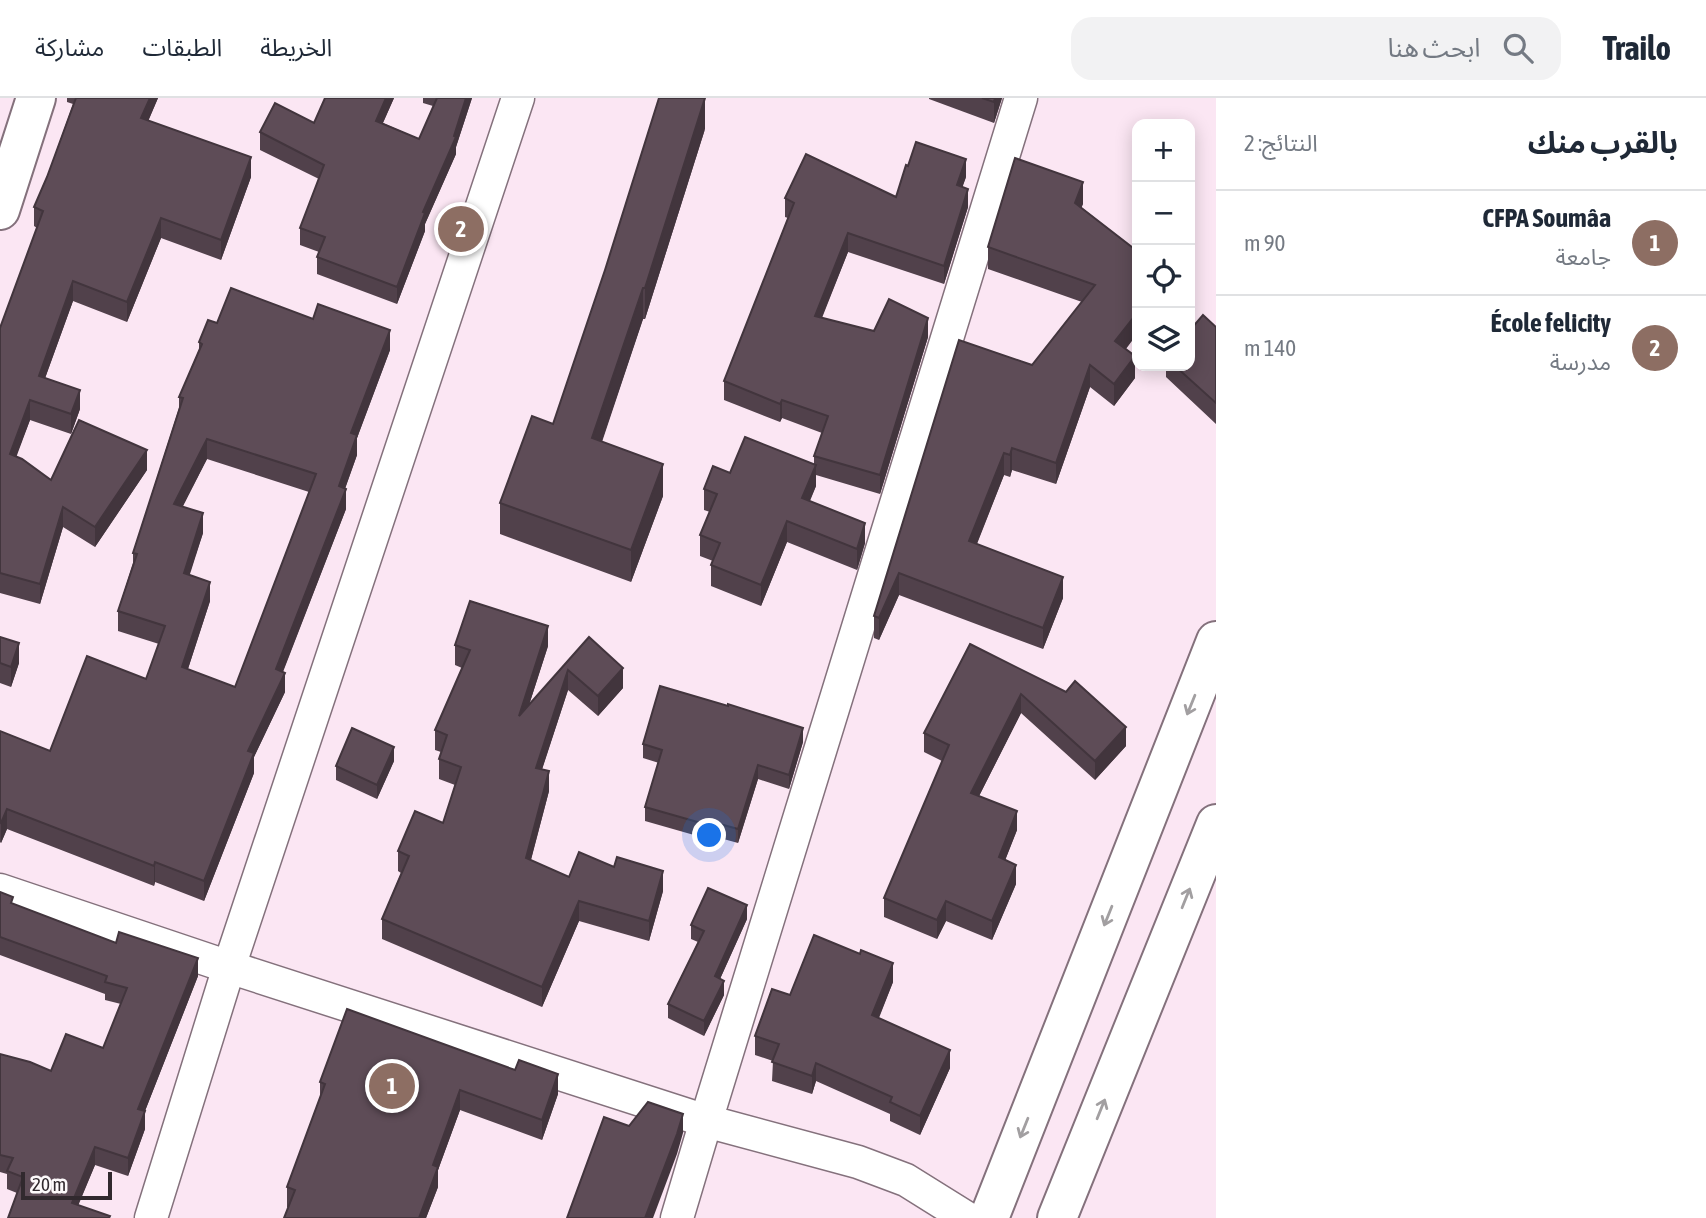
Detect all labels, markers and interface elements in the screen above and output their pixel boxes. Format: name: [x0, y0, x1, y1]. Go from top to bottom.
search box: [1071, 17, 1561, 80]
icon: search: [1499, 29, 1537, 67]
text: Trailo: [1603, 29, 1671, 67]
text: ابحث هنا: [1387, 33, 1481, 63]
text: مشاركة: [35, 34, 104, 61]
text: الطبقات: [142, 34, 222, 61]
text: الخريطة: [260, 34, 332, 61]
map controls: [1132, 119, 1195, 371]
button: +: [1132, 119, 1195, 182]
text: بالقرب منك: [1528, 125, 1678, 159]
text: النتائج: 2: [1244, 130, 1318, 156]
button: −: [1132, 182, 1195, 245]
pin: 2: [438, 203, 484, 255]
text: CFPA Soumâa: [1482, 203, 1611, 233]
text: 90 m: [1244, 230, 1285, 256]
text: 1: [1650, 230, 1660, 256]
text: جامعة: [1556, 244, 1611, 270]
button: locate: [1132, 245, 1195, 308]
button: layers: [1132, 308, 1195, 371]
text: École felicity: [1490, 308, 1611, 338]
text: 140 m: [1244, 335, 1296, 361]
text: 2: [1650, 335, 1660, 361]
text: مدرسة: [1550, 349, 1611, 375]
one-way arrow: [1183, 693, 1196, 715]
your location: [692, 818, 726, 852]
one-way arrow: [1180, 888, 1193, 910]
one-way arrow: [1100, 905, 1113, 927]
pin: 1: [369, 1060, 415, 1112]
one-way arrow: [1095, 1099, 1108, 1121]
one-way arrow: [1017, 1117, 1030, 1139]
scale bar: [21, 1169, 112, 1201]
text: 20 m: [32, 1173, 66, 1195]

